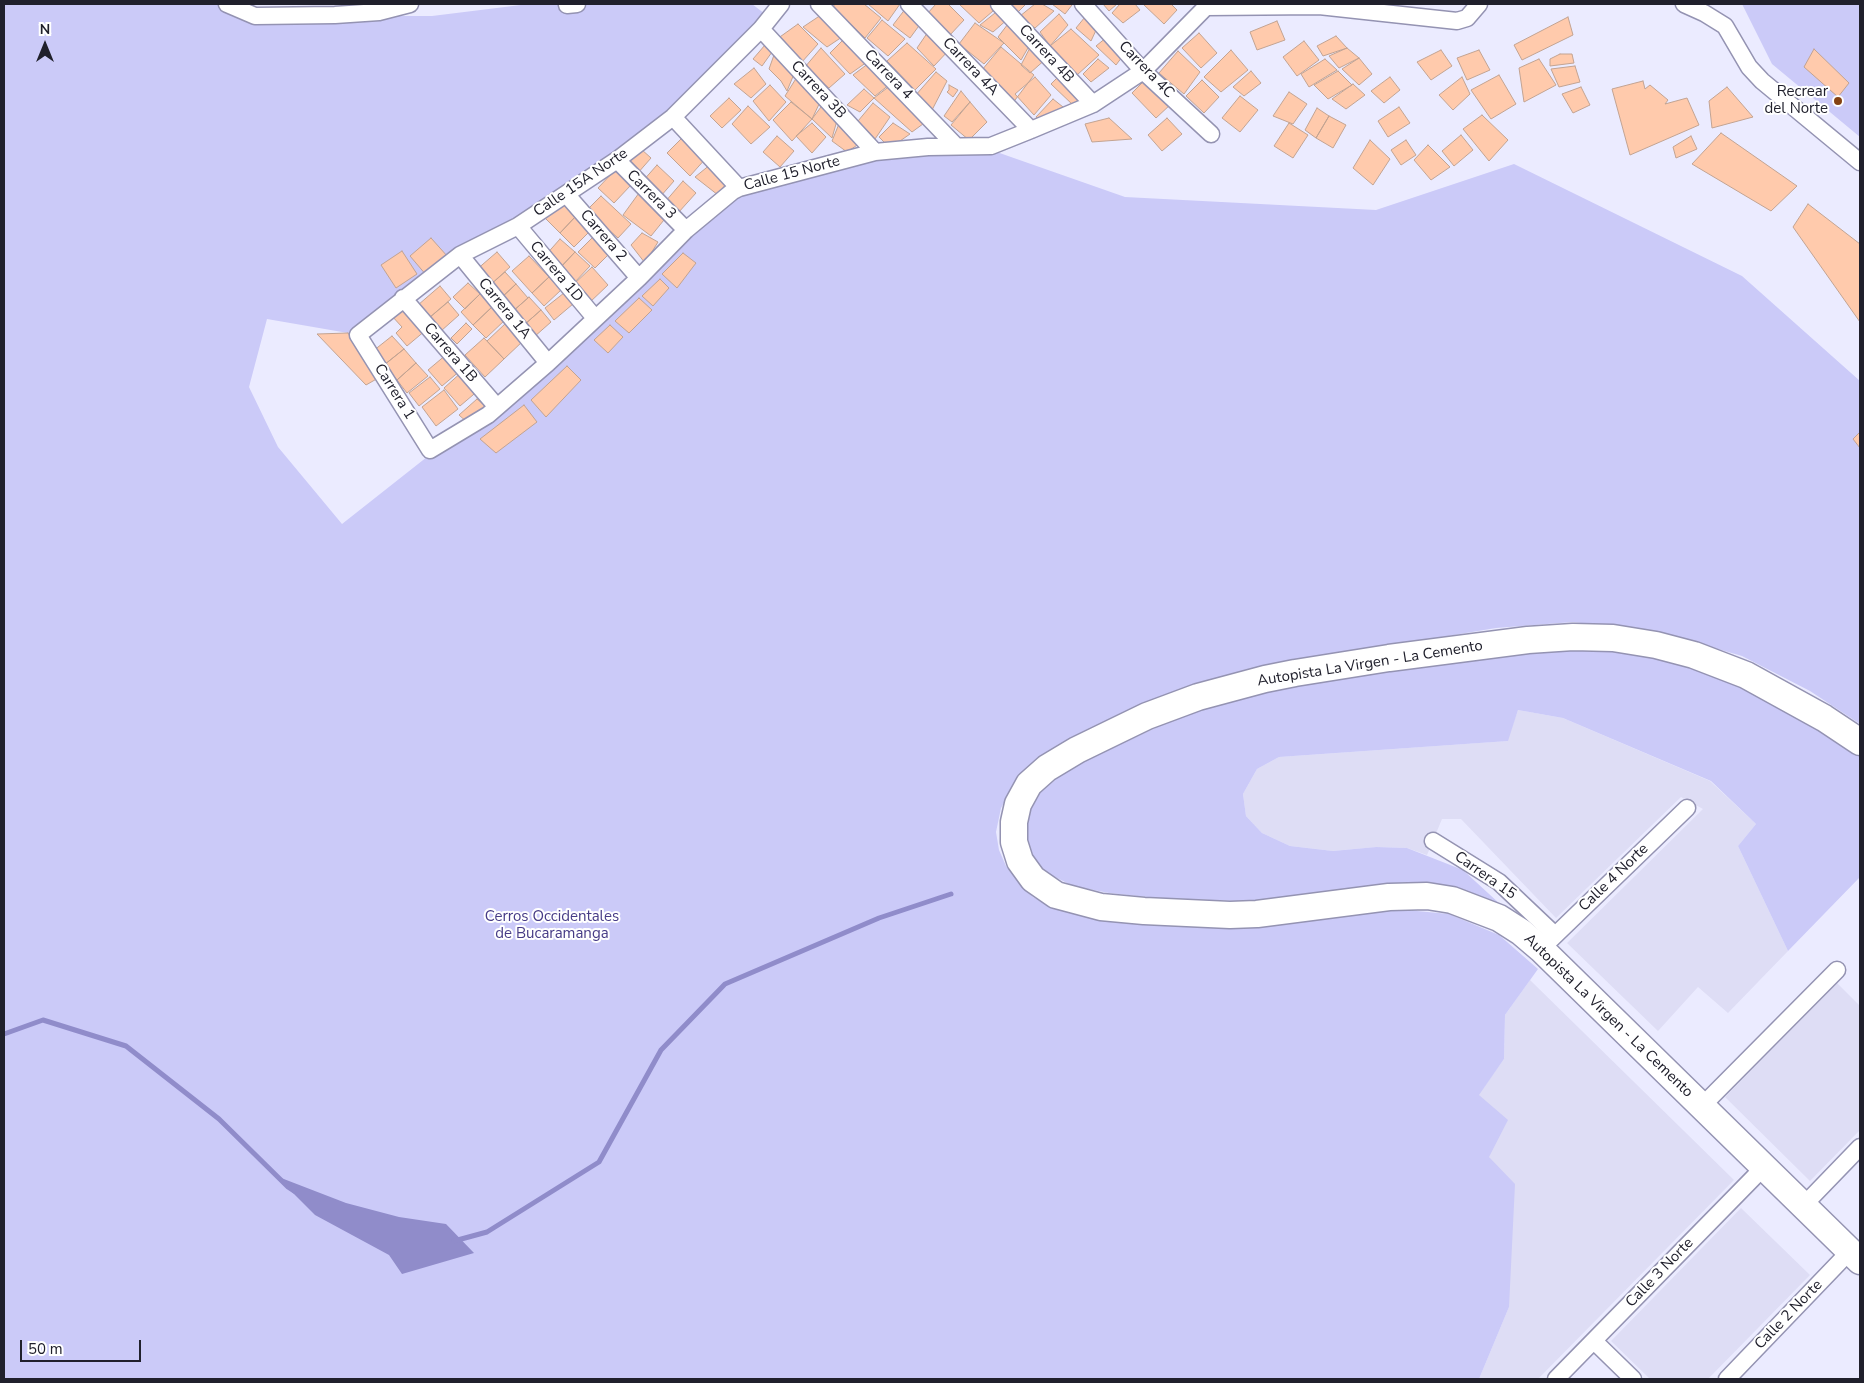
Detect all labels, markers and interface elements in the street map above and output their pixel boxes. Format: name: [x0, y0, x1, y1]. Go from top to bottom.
north arrow: [20, 20, 70, 70]
text: N: [40, 20, 50, 39]
street label: Carrera 4B: [1015, 21, 1077, 87]
street label: Carrera 4A: [938, 34, 1002, 100]
street label: Carrera 4C: [1114, 38, 1178, 102]
street label: Carrera 4: [860, 46, 916, 104]
street label: Carrera 3B: [787, 57, 849, 123]
place label: Recrear del Norte: [1765, 83, 1828, 118]
marker: Recrear del Norte: [1832, 95, 1844, 107]
street label: Calle 15A Norte: [531, 145, 631, 221]
street label: Calle 15 Norte: [742, 153, 842, 195]
street label: Carrera 3: [623, 167, 679, 223]
street label: Carrera 2: [576, 207, 630, 265]
street label: Carrera 1D: [525, 238, 587, 306]
street label: Carrera 1A: [474, 275, 534, 343]
street label: Carrera 1B: [419, 320, 481, 386]
street label: Carrera 1: [370, 361, 418, 423]
street label: Autopista La Virgen - La Cemento: [1256, 637, 1484, 691]
street label: Calle 4 Norte: [1576, 840, 1652, 916]
street label: Carrera 15: [1451, 848, 1519, 904]
park label: Cerros Occidentales de Bucaramanga: [485, 908, 619, 943]
street label: Autopista La Virgen - La Cemento: [1520, 930, 1696, 1102]
street label: Calle 3 Norte: [1622, 1235, 1698, 1311]
street label: Calle 2 Norte: [1751, 1277, 1827, 1353]
scale bar: [22, 1330, 144, 1362]
text: 50 m: [28, 1339, 63, 1359]

